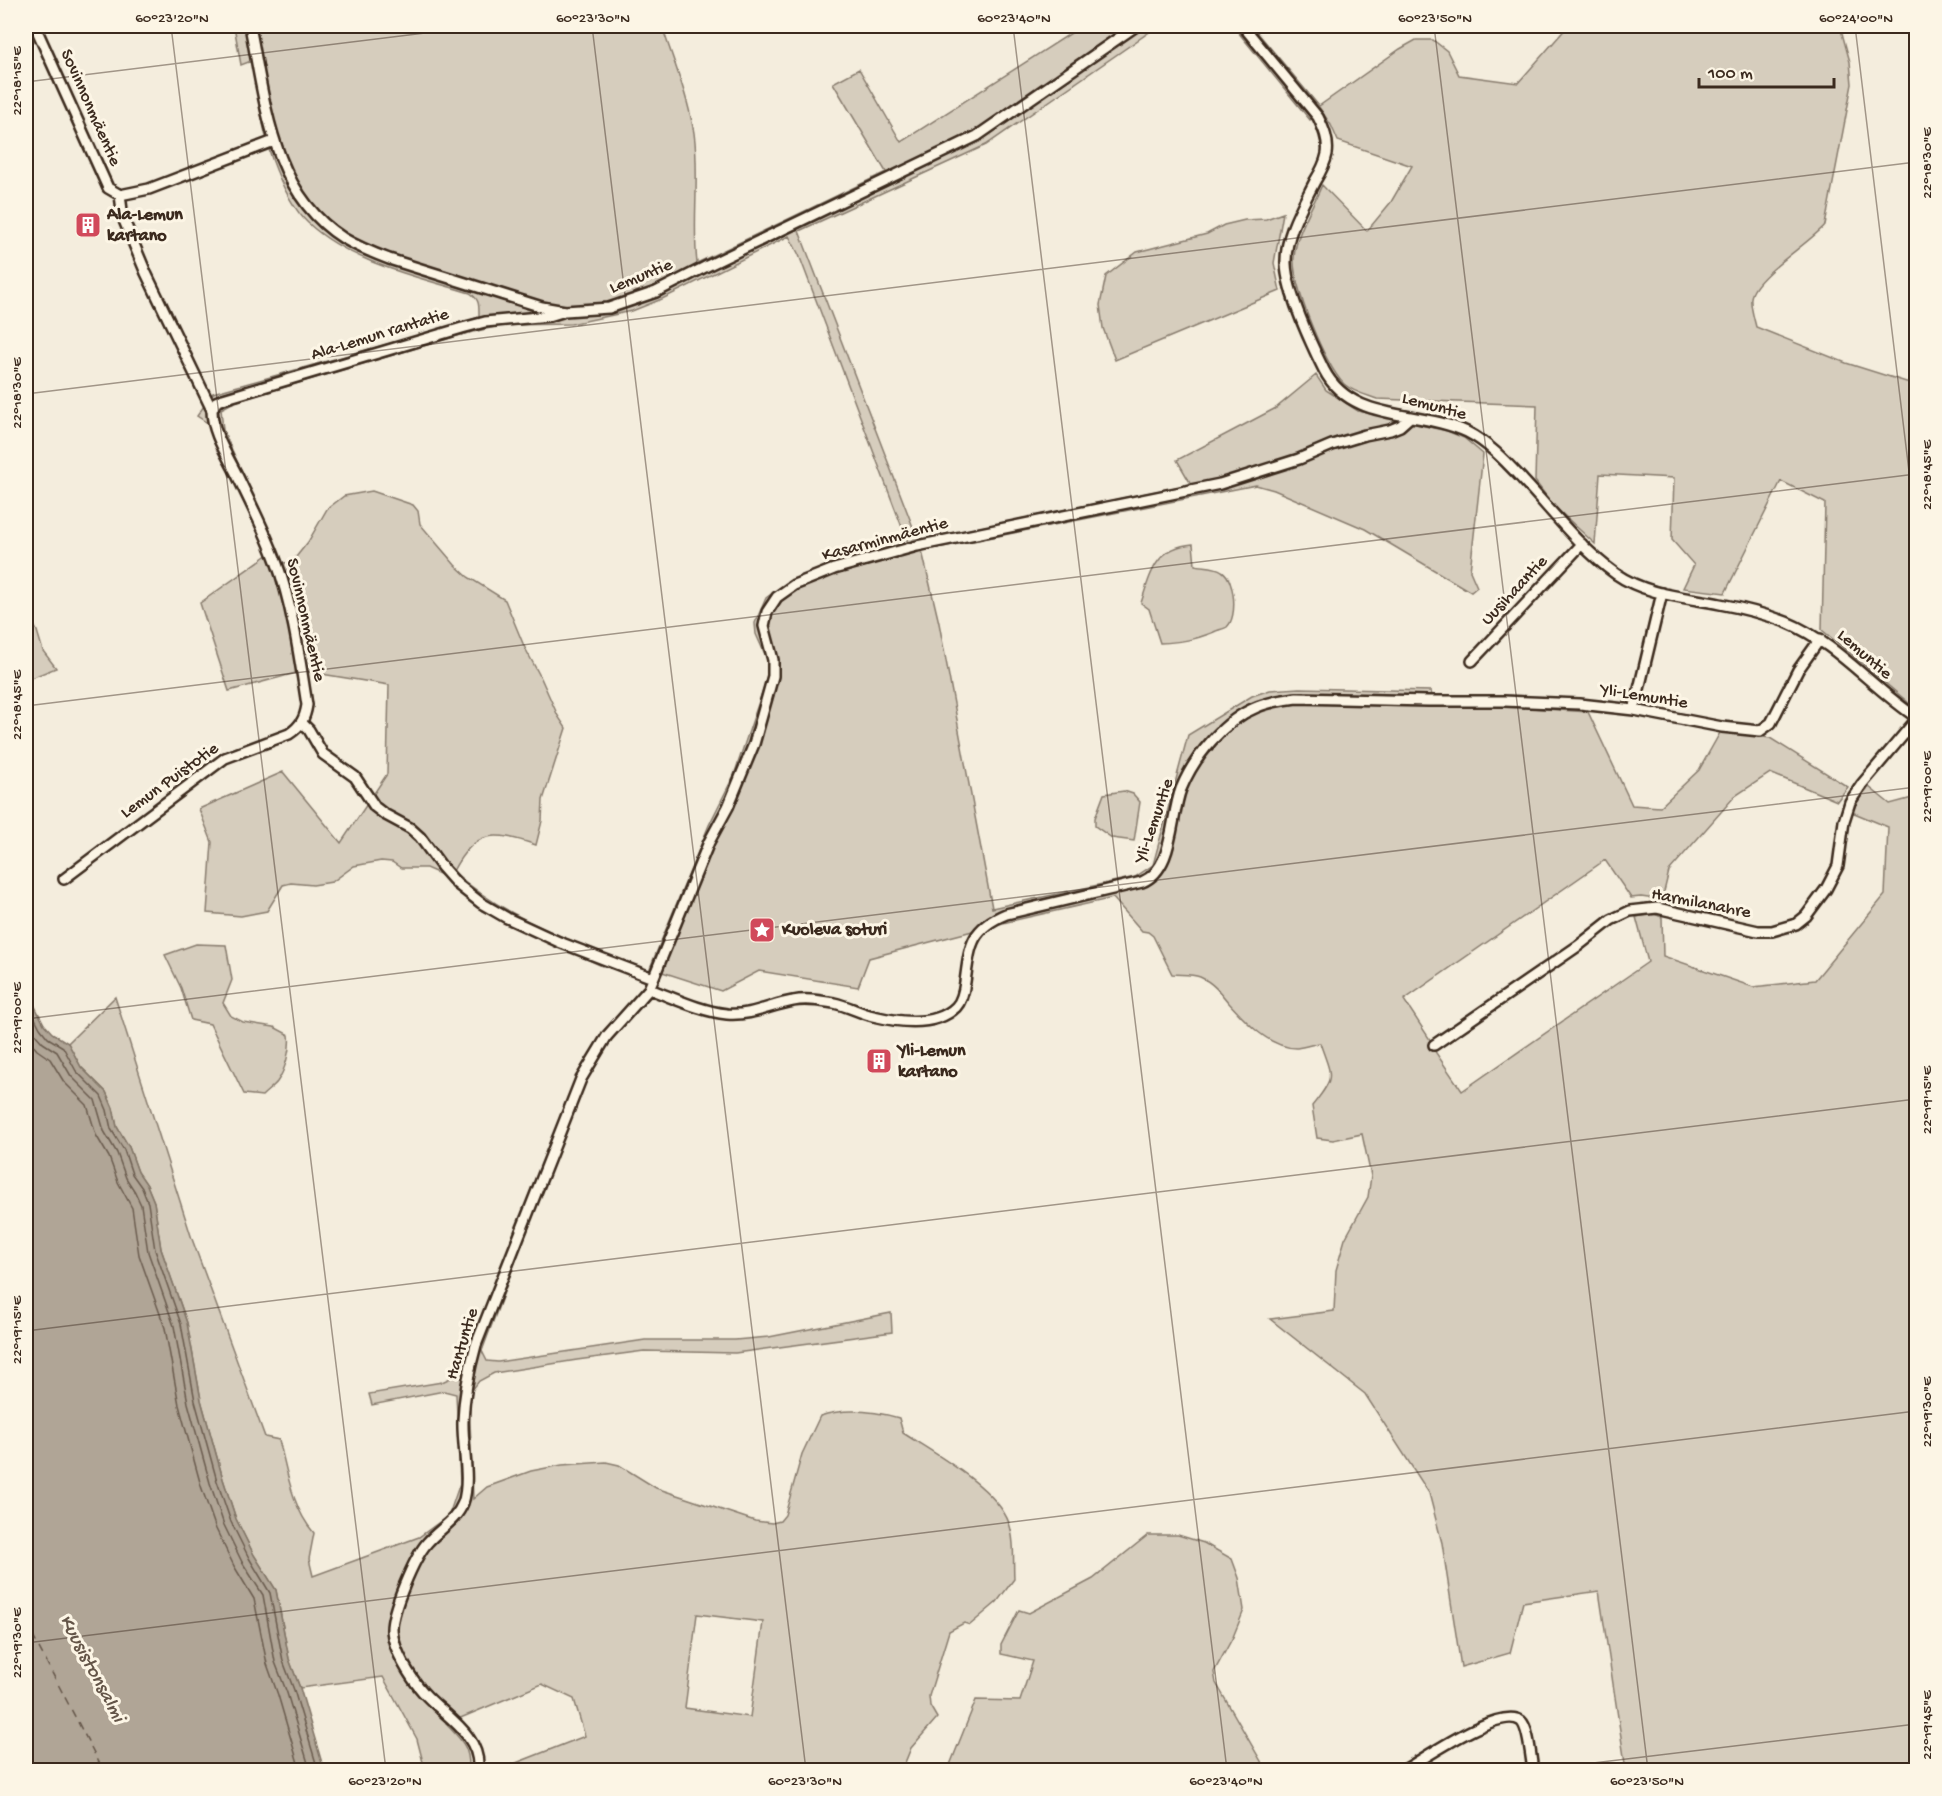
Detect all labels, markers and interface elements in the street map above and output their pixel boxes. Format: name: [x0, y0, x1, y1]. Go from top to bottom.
text: 60°23'20"N: [135, 10, 209, 28]
text: 60°23'30"N: [556, 10, 630, 28]
text: 60°23'40"N: [977, 10, 1051, 28]
text: 60°23'50"N: [1398, 10, 1472, 28]
text: 60°24'00"N: [1819, 10, 1893, 28]
text: 22°18'15"E: [9, 46, 27, 116]
street label: Sovinnonmäentie: [55, 46, 125, 170]
scale bar: [1699, 51, 1834, 89]
text: 100 m: [1707, 64, 1753, 85]
text: 22°18'30"E: [1919, 127, 1937, 199]
place label: Ala-Lemun kartano: [106, 205, 183, 247]
building icon: Ala-Lemun kartano: [73, 210, 103, 240]
street label: Lemuntie: [606, 255, 676, 299]
street label: Ala-Lemun rantatie: [309, 304, 452, 366]
text: 22°18'30"E: [9, 357, 27, 429]
street label: Lemuntie: [1399, 388, 1469, 426]
text: 22°18'45"E: [1919, 439, 1937, 510]
street label: Kasarminmäentie: [820, 513, 951, 567]
street label: Uusihaantie: [1477, 551, 1553, 630]
street label: Sovinnonmäentie: [281, 556, 330, 684]
street label: Lemuntie: [1832, 625, 1896, 685]
text: 22°18'45"E: [9, 669, 27, 740]
street label: Yli-Lemuntie: [1597, 679, 1690, 714]
street label: Lemun Puistotie: [117, 738, 224, 824]
text: 22°19'00"E: [1919, 751, 1937, 823]
street label: Yli-Lemuntie: [1130, 775, 1179, 868]
street label: Harmilanahre: [1649, 884, 1753, 924]
place icon: Kuoleva soturi: [747, 915, 777, 945]
place label: Kuoleva soturi: [781, 920, 887, 941]
text: 22°19'00"E: [9, 982, 27, 1054]
place label: Yli-Lemun kartano: [896, 1041, 966, 1083]
building icon: Yli-Lemun kartano: [864, 1046, 894, 1076]
text: 22°19'15"E: [1919, 1065, 1937, 1134]
text: 22°19'15"E: [9, 1295, 27, 1364]
street label: Hantuntie: [442, 1305, 484, 1382]
text: 22°19'30"E: [1919, 1376, 1937, 1447]
text: 22°19'30"E: [9, 1607, 27, 1678]
water label: Kuusistonsalmi: [53, 1611, 130, 1729]
text: 22°19'45"E: [1919, 1690, 1937, 1760]
text: 60°23'20"N: [348, 1773, 422, 1791]
text: 60°23'30"N: [768, 1773, 842, 1791]
text: 60°23'40"N: [1189, 1773, 1263, 1791]
text: 60°23'50"N: [1610, 1773, 1684, 1791]

